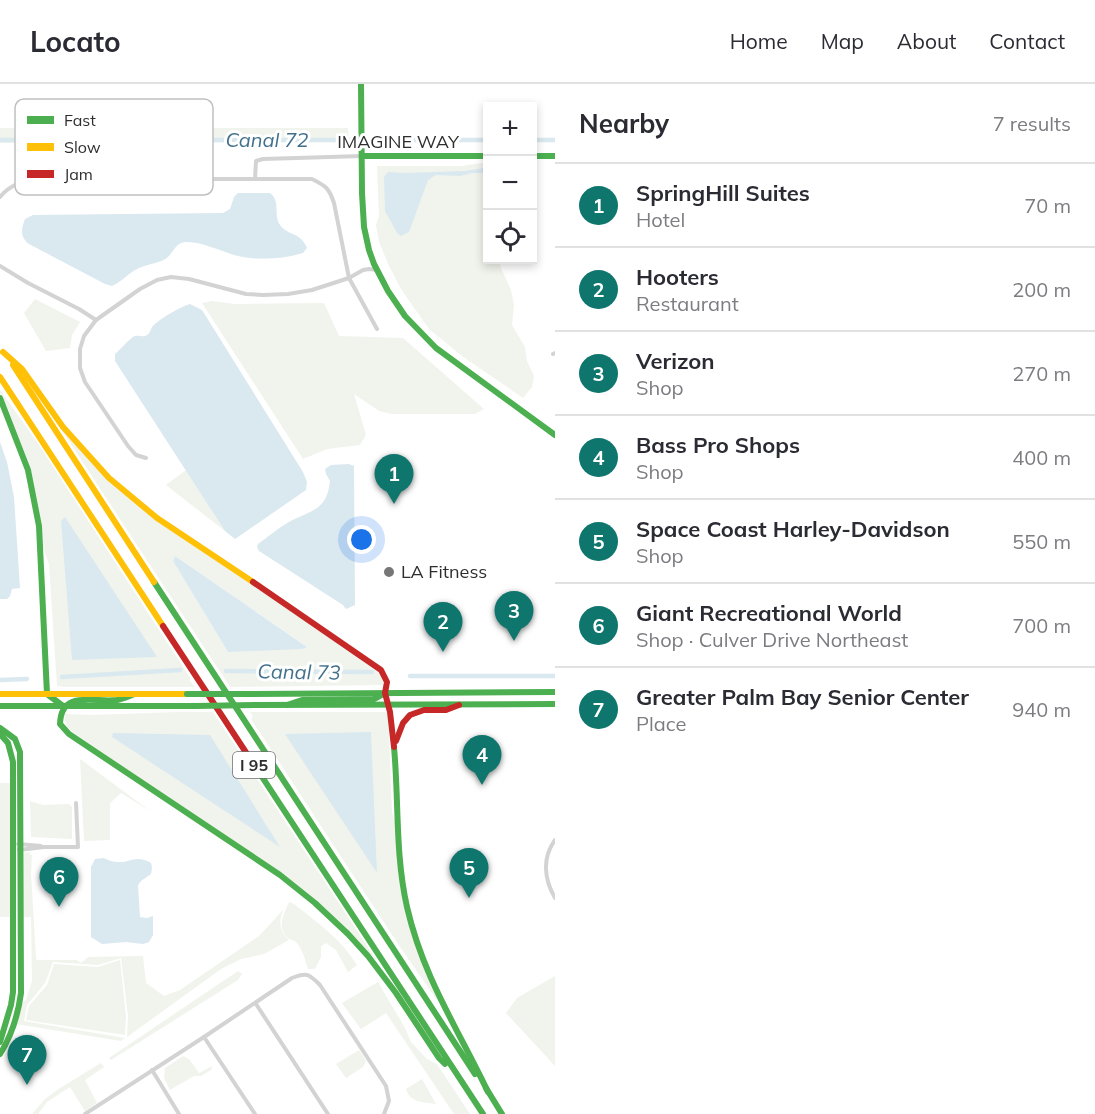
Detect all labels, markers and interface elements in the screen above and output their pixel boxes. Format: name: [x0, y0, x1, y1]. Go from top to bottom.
text: Locato: [30, 24, 121, 59]
text: Home: [730, 28, 788, 54]
text: Map: [821, 28, 864, 54]
text: About: [897, 28, 956, 54]
text: Contact: [989, 28, 1065, 54]
legend: [15, 99, 213, 195]
map controls: [483, 102, 537, 264]
button: +: [483, 102, 537, 156]
text: Nearby: [579, 107, 669, 140]
text: Fast: [64, 110, 96, 130]
text: 7 results: [993, 111, 1071, 136]
water label: Canal 72: [225, 127, 309, 152]
street label: IMAGINE WAY: [337, 130, 460, 153]
text: Slow: [64, 137, 101, 157]
button: −: [483, 156, 537, 210]
text: Jam: [64, 164, 93, 184]
text: SpringHill Suites: [636, 179, 810, 207]
text: 1: [593, 193, 605, 218]
text: 70 m: [1024, 193, 1071, 218]
text: Hotel: [636, 207, 685, 232]
button: locate: [483, 210, 537, 264]
text: Hooters: [636, 263, 719, 291]
text: 2: [593, 277, 605, 302]
text: 200 m: [1012, 277, 1071, 302]
text: Restaurant: [636, 291, 739, 316]
text: Verizon: [636, 347, 715, 375]
text: 3: [593, 361, 605, 386]
text: 270 m: [1012, 361, 1071, 386]
text: Shop: [636, 375, 684, 400]
text: Bass Pro Shops: [636, 431, 800, 459]
text: 4: [593, 445, 605, 470]
text: 400 m: [1012, 445, 1071, 470]
pin: 1: [374, 454, 414, 504]
text: Shop: [636, 459, 684, 484]
text: Space Coast Harley-Davidson: [636, 515, 950, 543]
your location: [347, 525, 376, 554]
text: 5: [593, 529, 605, 554]
text: 550 m: [1012, 529, 1071, 554]
text: Shop: [636, 543, 684, 568]
place label: LA Fitness: [401, 560, 487, 583]
marker: LA Fitness: [382, 565, 396, 579]
pin: 3: [494, 592, 534, 641]
text: Giant Recreational World: [636, 599, 902, 627]
pin: 2: [424, 602, 462, 652]
text: 6: [593, 613, 605, 638]
text: 700 m: [1012, 613, 1071, 638]
text: Shop · Culver Drive Northeast: [636, 627, 908, 652]
water label: Canal 73: [257, 658, 341, 685]
text: Greater Palm Bay Senior Center: [636, 683, 969, 711]
text: 7: [593, 697, 605, 722]
text: 940 m: [1012, 697, 1071, 722]
text: Place: [636, 711, 686, 736]
pin: 4: [462, 736, 502, 785]
road number: I 95: [233, 752, 275, 778]
pin: 5: [450, 848, 488, 898]
pin: 6: [40, 858, 78, 907]
pin: 7: [8, 1036, 46, 1085]

